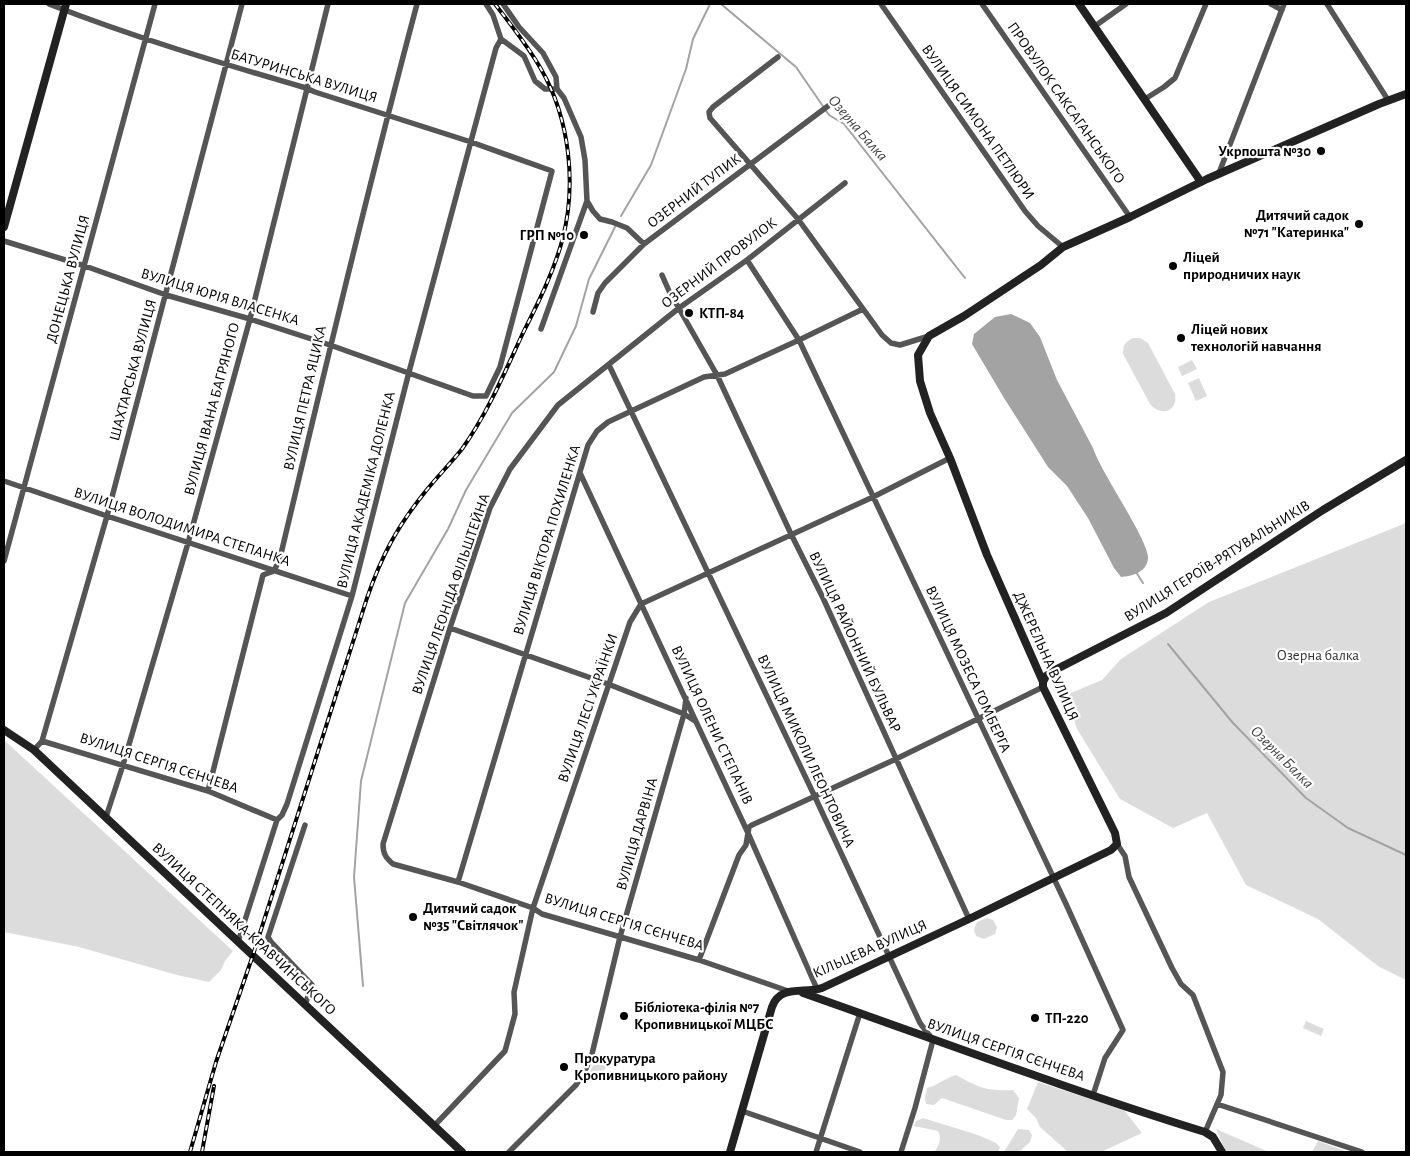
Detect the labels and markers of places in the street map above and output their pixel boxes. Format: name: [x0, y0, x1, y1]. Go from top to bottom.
place label: Укрпошта №30: [1218, 144, 1311, 159]
marker: Укрпошта №30: [1315, 145, 1327, 157]
place label: Дитячий садок №71 "Катеринка": [1244, 208, 1350, 240]
marker: Дитячий садок №71 "Катеринка": [1353, 218, 1365, 230]
place label: ГРП №10: [519, 228, 574, 243]
marker: ГРП №10: [578, 229, 590, 241]
place label: Ліцей природничих наук: [1183, 250, 1301, 282]
marker: Ліцей природничих наук: [1167, 260, 1179, 272]
place label: КТП-84: [699, 306, 745, 321]
marker: КТП-84: [683, 307, 695, 319]
place label: Ліцей нових технологій навчання: [1190, 322, 1322, 354]
marker: Ліцей нових технологій навчання: [1175, 332, 1187, 344]
place label: Дитячий садок №35 "Світлячок": [423, 901, 524, 933]
marker: Дитячий садок №35 "Світлячок": [407, 911, 419, 923]
place label: Бібліотека-філія №7 Кропивницької МЦБС: [634, 1000, 774, 1032]
marker: Бібліотека-філія №7 Кропивницької МЦБС: [618, 1010, 630, 1022]
place label: ТП-220: [1045, 1011, 1089, 1026]
marker: ТП-220: [1029, 1012, 1041, 1024]
place label: Прокуратура Кропивницького району: [574, 1051, 728, 1083]
marker: Прокуратура Кропивницького району: [558, 1061, 570, 1073]

